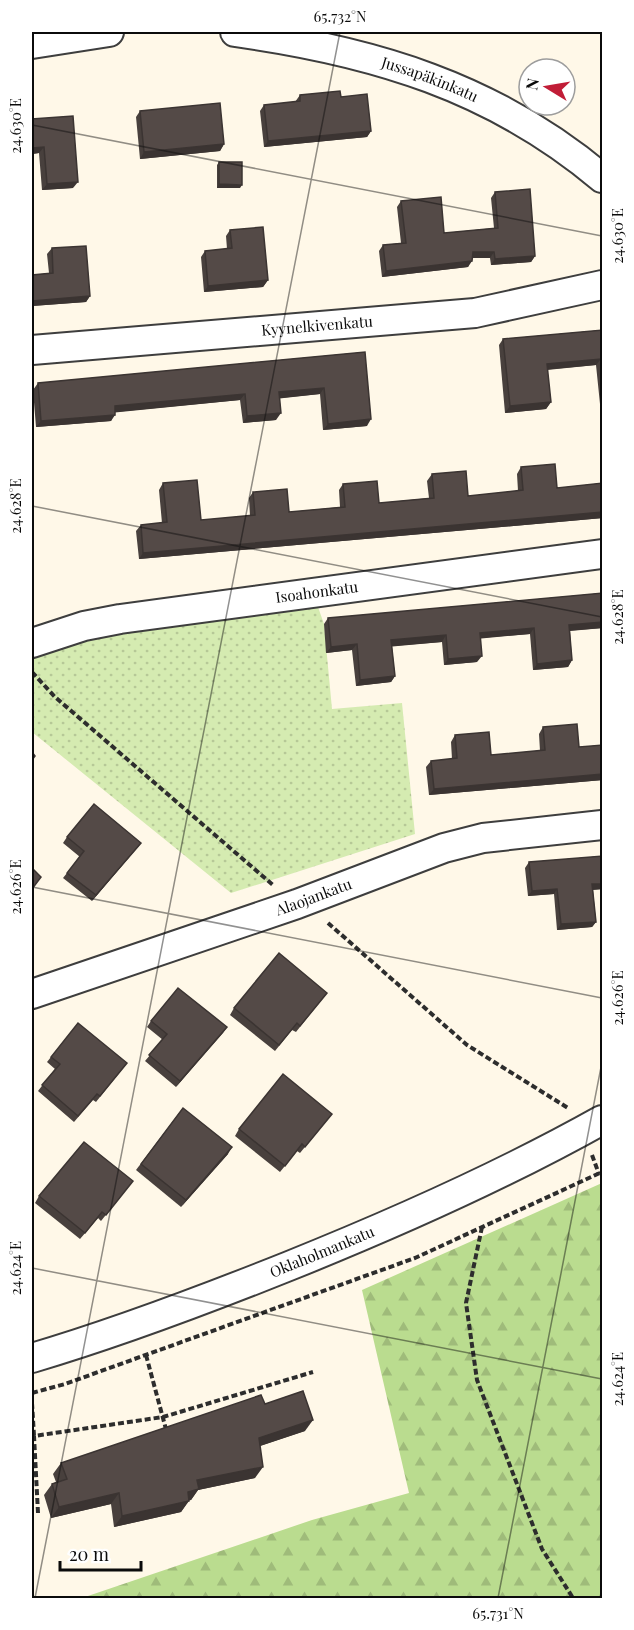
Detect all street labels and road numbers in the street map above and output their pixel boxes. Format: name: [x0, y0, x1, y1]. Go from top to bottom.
street label: Jussapäkinkatu: [378, 51, 482, 106]
street label: Kyynelkivenkatu: [260, 311, 374, 340]
street label: Isoahonkatu: [274, 576, 359, 607]
street label: Alaojankatu: [272, 873, 355, 920]
street label: Oklaholmankatu: [267, 1221, 377, 1282]

